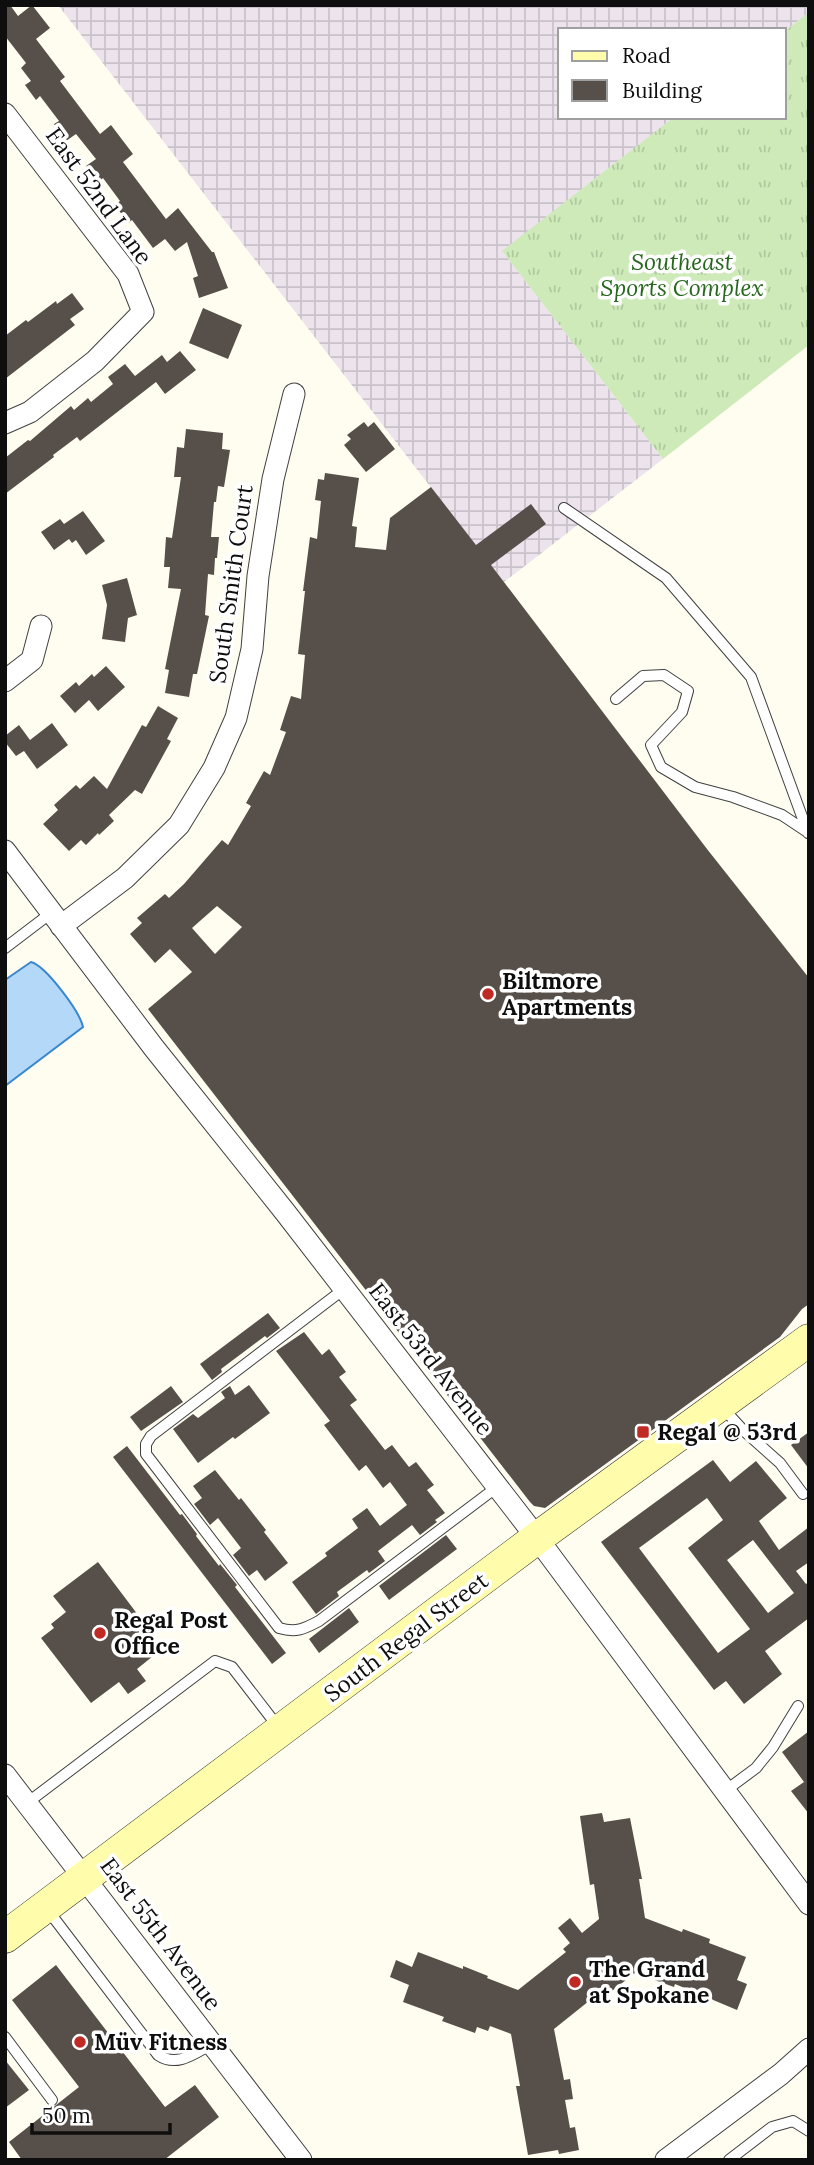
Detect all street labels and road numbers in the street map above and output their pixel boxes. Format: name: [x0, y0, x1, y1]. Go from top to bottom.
street label: East 52nd Lane: [40, 121, 159, 270]
street label: South Smith Court: [202, 483, 259, 685]
street label: East 53rd Avenue: [363, 1277, 500, 1440]
street label: South Regal Street: [318, 1565, 493, 1708]
street label: East 55th Avenue: [95, 1852, 228, 2016]

